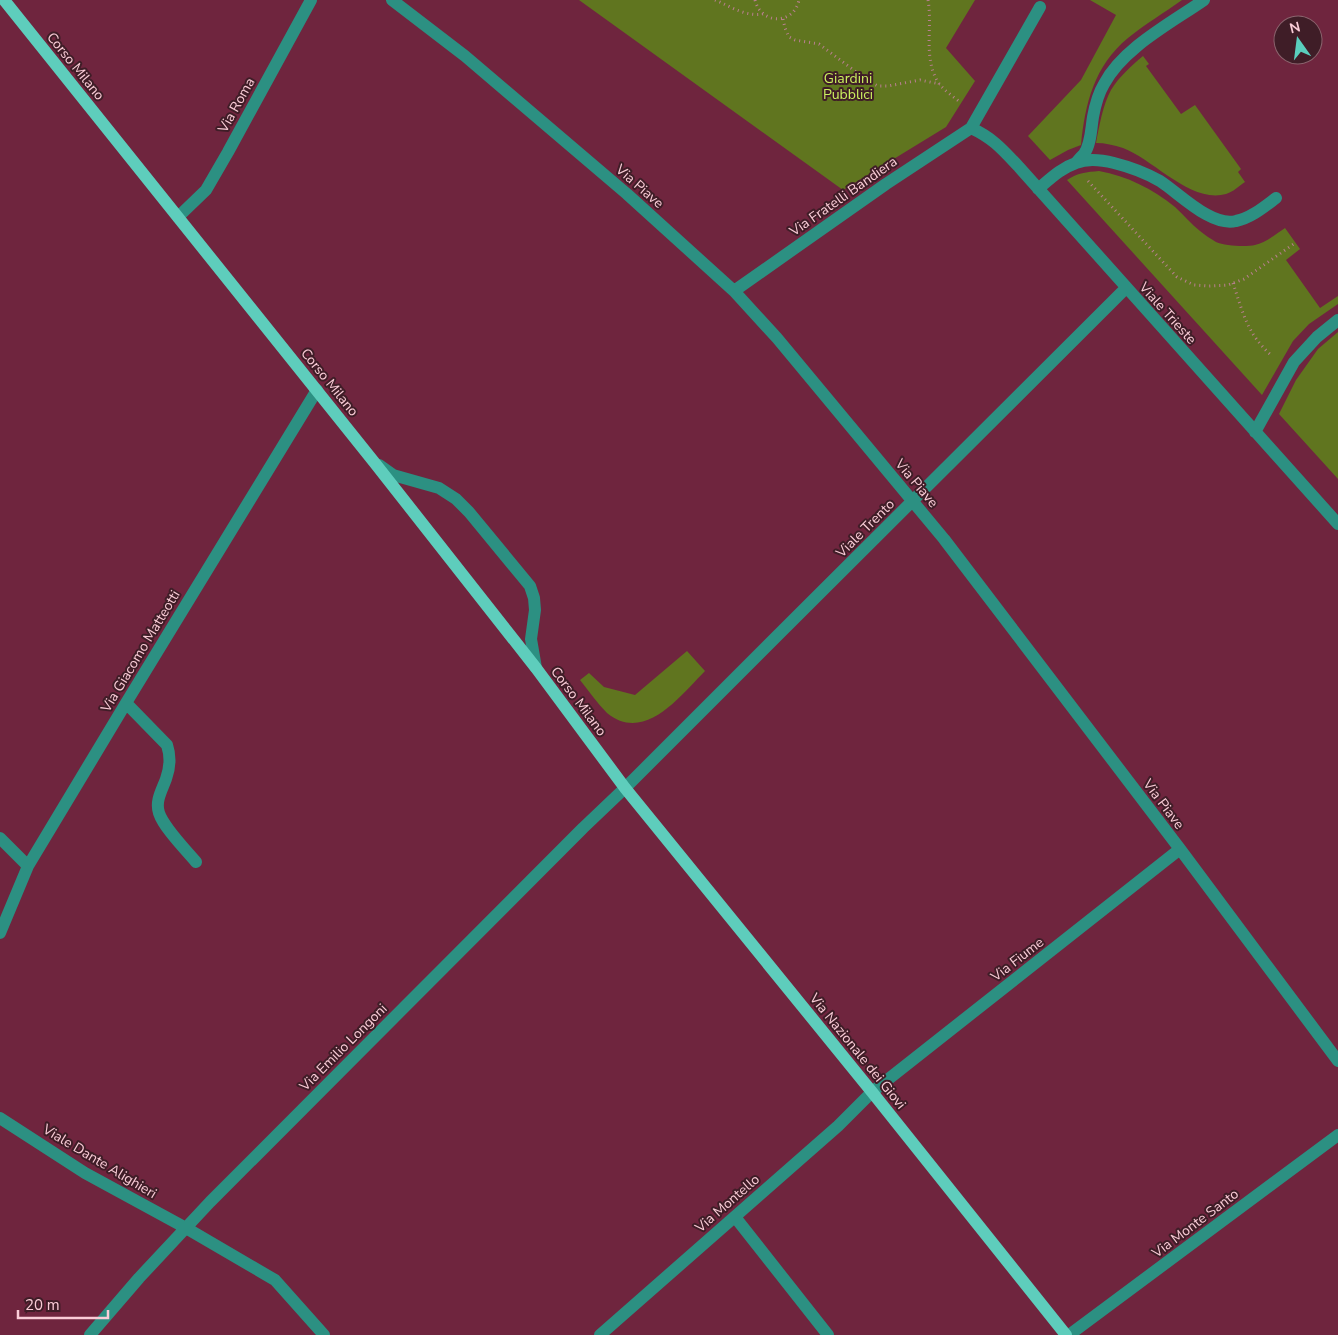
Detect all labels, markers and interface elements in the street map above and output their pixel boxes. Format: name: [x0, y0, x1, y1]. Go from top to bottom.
north arrow: [1273, 15, 1323, 65]
text: N: [1288, 17, 1302, 38]
street label: Corso Milano: [42, 28, 109, 104]
park label: Giardini Pubblici: [823, 69, 873, 104]
street label: Via Roma: [213, 74, 259, 137]
street label: Via Fratelli Bandiera: [785, 152, 901, 241]
street label: Via Piave: [611, 160, 668, 213]
street label: Viale Trieste: [1134, 277, 1201, 348]
street label: Corso Milano: [296, 344, 363, 420]
street label: Via Piave: [890, 454, 943, 512]
street label: Viale Trento: [831, 495, 899, 563]
street label: Via Giacomo Matteotti: [96, 587, 184, 717]
street label: Corso Milano: [546, 663, 611, 740]
street label: Via Piave: [1138, 775, 1189, 833]
street label: Via Fiume: [986, 933, 1048, 987]
street label: Via Nazionale dei Giovi: [804, 989, 910, 1113]
street label: Via Emilio Longoni: [295, 999, 391, 1096]
street label: Viale Dante Alighieri: [38, 1119, 160, 1203]
street label: Via Montello: [690, 1170, 764, 1237]
street label: Via Monte Santo: [1147, 1184, 1243, 1263]
scale bar: [18, 1288, 108, 1320]
text: 20 m: [25, 1295, 60, 1315]

